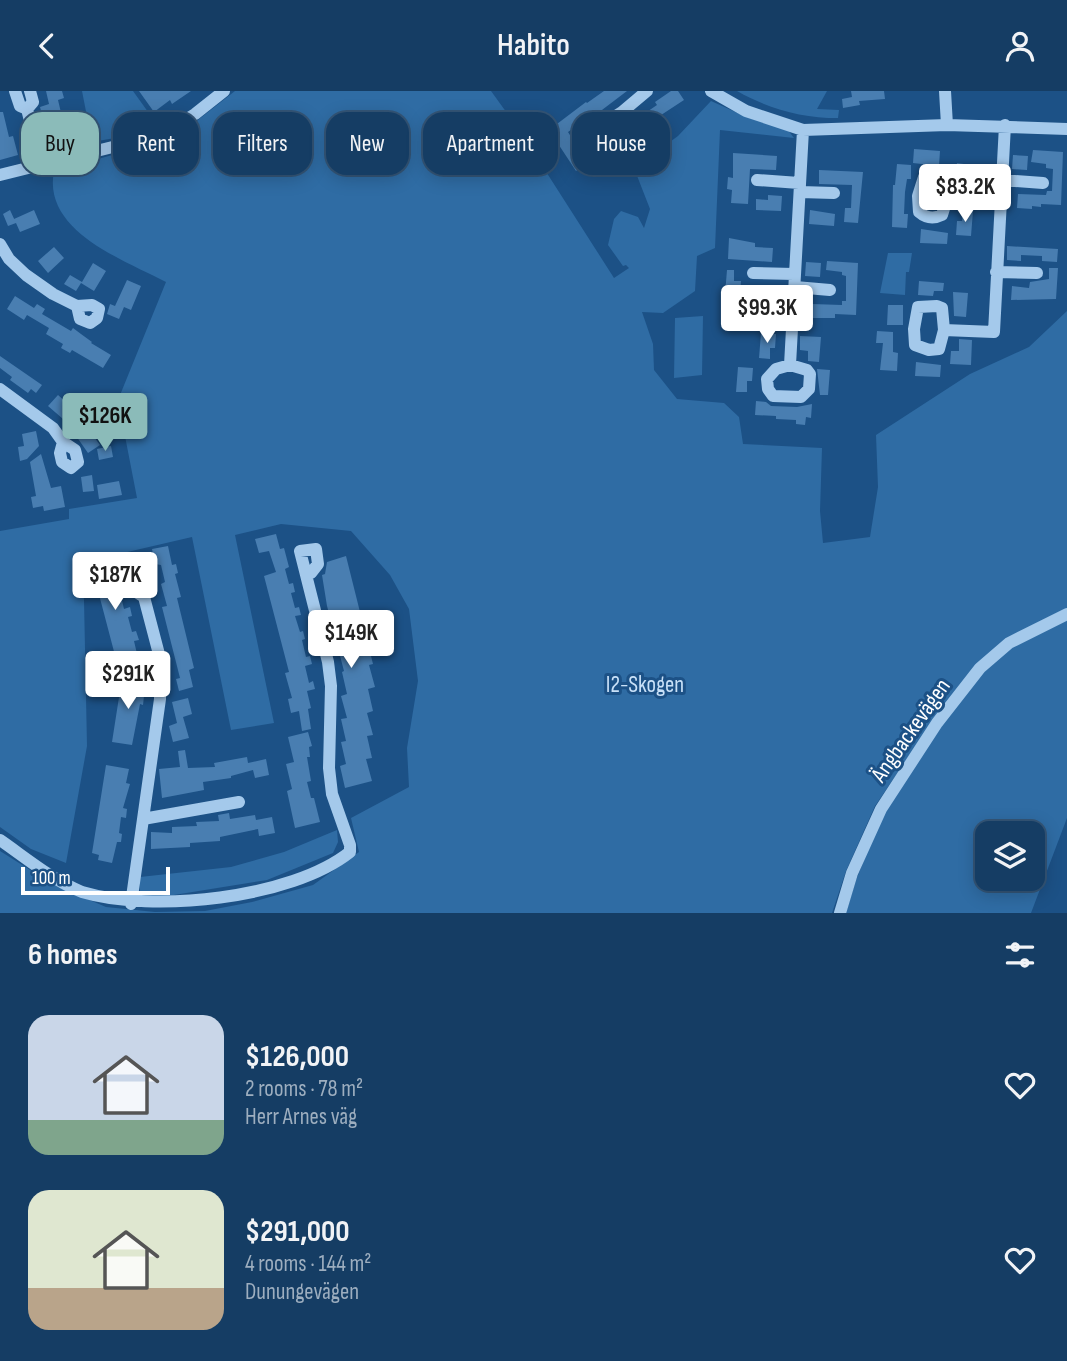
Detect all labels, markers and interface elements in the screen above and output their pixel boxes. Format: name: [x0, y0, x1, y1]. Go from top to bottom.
text: Habito: [497, 26, 570, 65]
icon: back: [28, 27, 66, 65]
icon: person: [1001, 27, 1039, 65]
chip: Buy: [21, 112, 99, 175]
chip: Rent: [113, 112, 199, 175]
chip: Filters: [213, 112, 312, 175]
chip: New: [326, 112, 409, 175]
chip: Apartment: [423, 112, 558, 175]
chip: House: [572, 112, 670, 175]
pin: $83.2K: [908, 165, 1022, 224]
text: $83.2K: [935, 173, 995, 201]
pin: $99.3K: [710, 285, 824, 345]
text: $99.3K: [737, 294, 797, 322]
pin: $126K: [56, 393, 154, 453]
text: $126K: [78, 402, 132, 430]
pin: $187K: [66, 553, 164, 612]
text: $187K: [88, 561, 142, 589]
pin: $149K: [302, 611, 400, 670]
text: $149K: [324, 619, 378, 647]
pin: $291K: [79, 651, 177, 711]
text: $291K: [101, 660, 155, 688]
park label: I2-Skogen: [606, 671, 684, 699]
street label: Ängbackevägen: [864, 673, 957, 789]
map controls: [975, 821, 1045, 891]
button: layers: [975, 821, 1045, 891]
scale bar: [21, 864, 170, 896]
text: 100 m: [32, 867, 71, 890]
icon: filters: [1001, 936, 1039, 974]
text: 6 homes: [28, 937, 117, 973]
text: $126,000: [245, 1039, 349, 1075]
icon: home: [84, 1043, 168, 1127]
icon: heart: [1001, 1066, 1039, 1104]
text: 2 rooms · 78 m²: [245, 1075, 363, 1103]
text: Herr Arnes väg: [245, 1103, 357, 1131]
text: $291,000: [245, 1214, 350, 1250]
icon: home: [84, 1218, 168, 1302]
icon: heart: [1001, 1241, 1039, 1279]
text: 4 rooms · 144 m²: [245, 1250, 371, 1278]
text: Dunungevägen: [245, 1278, 359, 1306]

